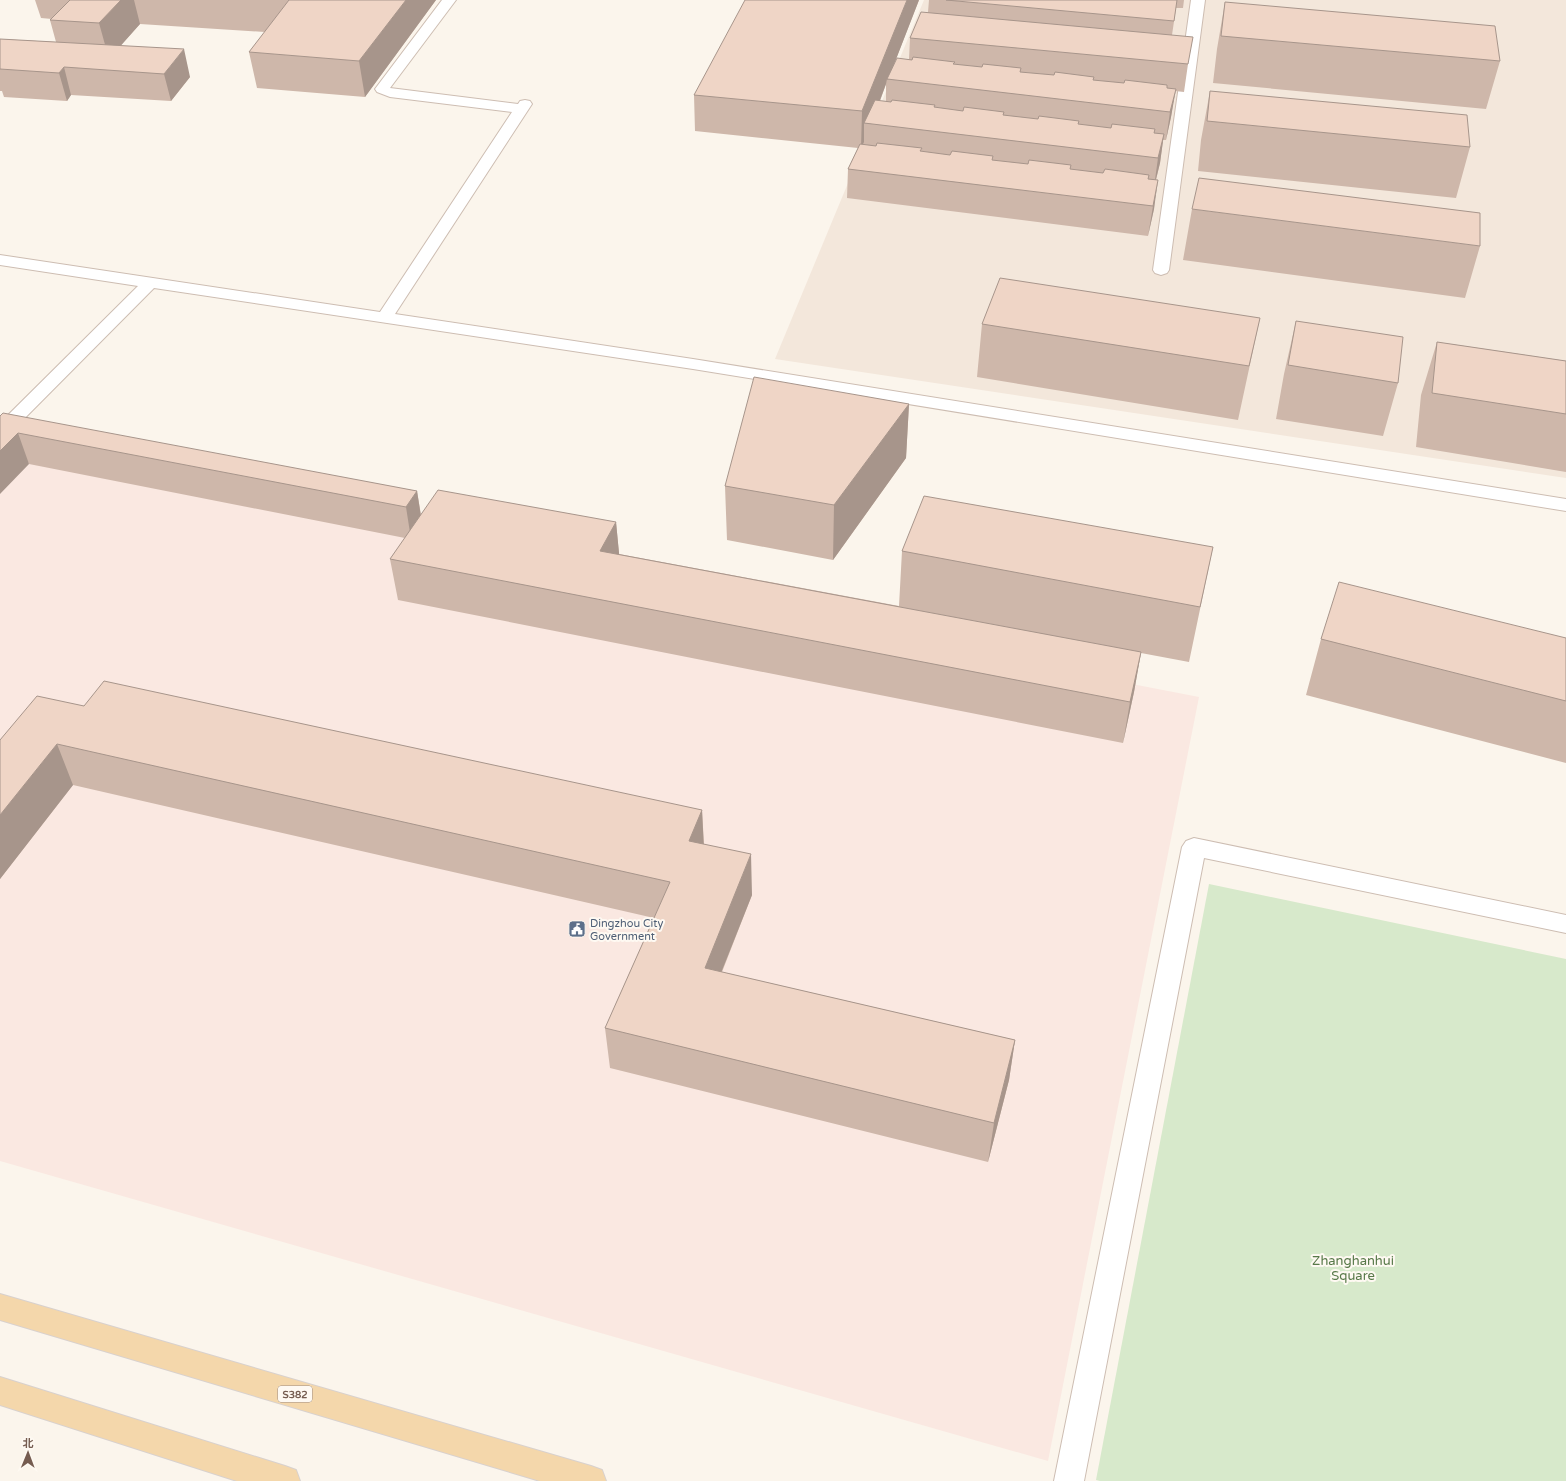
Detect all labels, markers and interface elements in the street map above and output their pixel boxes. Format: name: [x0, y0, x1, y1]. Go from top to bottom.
place label: Dingzhou City Government: [590, 917, 663, 943]
public building icon: Dingzhou City Government: [567, 919, 587, 939]
park label: Zhanghanhui Square: [1312, 1253, 1394, 1284]
road number: S382: [278, 1386, 312, 1402]
north arrow: [8, 1433, 48, 1473]
text: 北: [23, 1437, 34, 1450]

